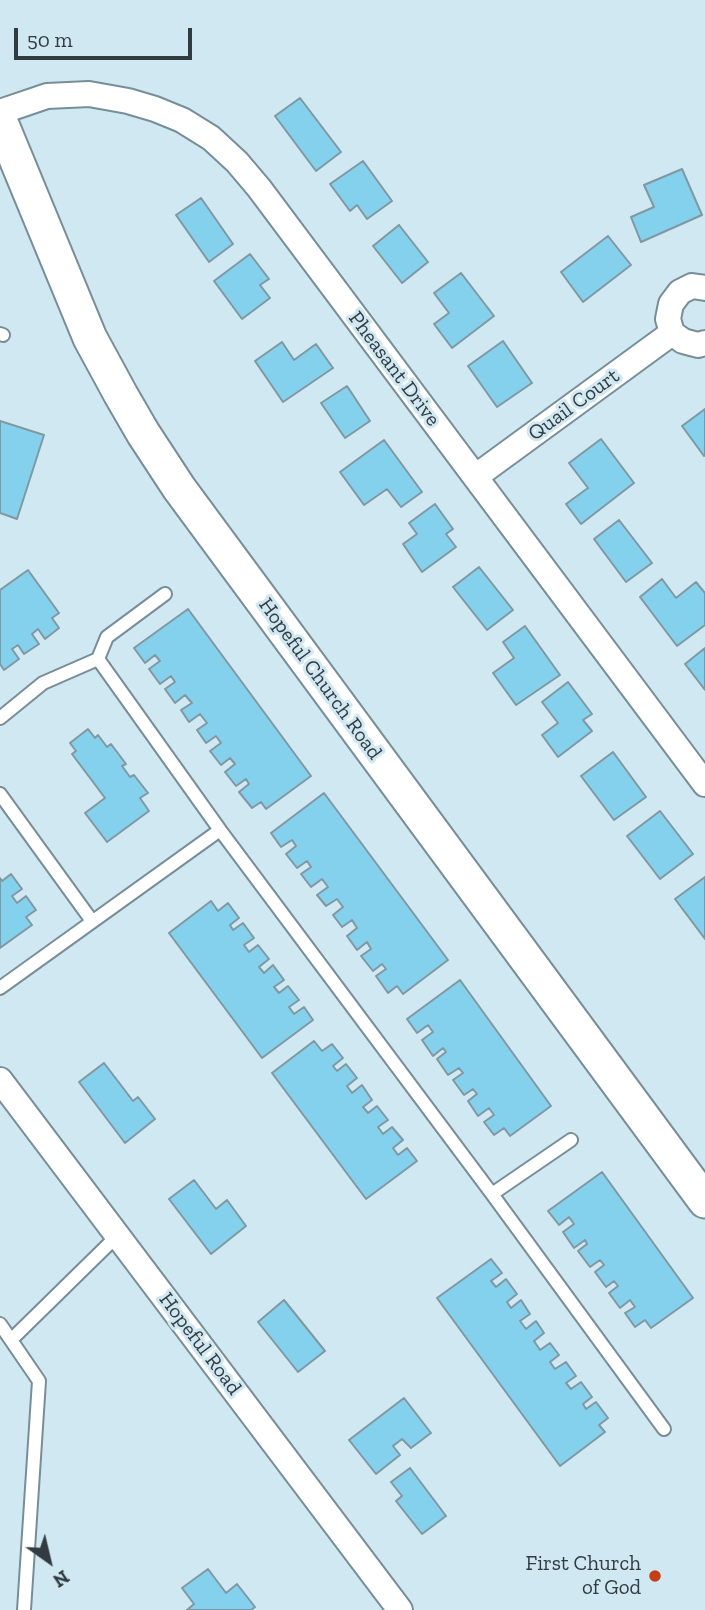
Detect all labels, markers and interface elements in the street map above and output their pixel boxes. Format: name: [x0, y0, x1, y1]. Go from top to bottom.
scale bar: [18, 14, 196, 58]
text: 50 m: [27, 27, 73, 52]
street label: Pheasant Drive: [343, 307, 445, 431]
street label: Quail Court: [524, 364, 624, 446]
street label: Hopeful Church Road: [253, 593, 387, 765]
street label: Hopeful Road: [153, 1288, 247, 1400]
north arrow: [14, 1526, 84, 1596]
place label: First Church of God: [525, 1551, 641, 1601]
text: N: [49, 1565, 73, 1592]
marker: First Church of God: [647, 1568, 663, 1584]

